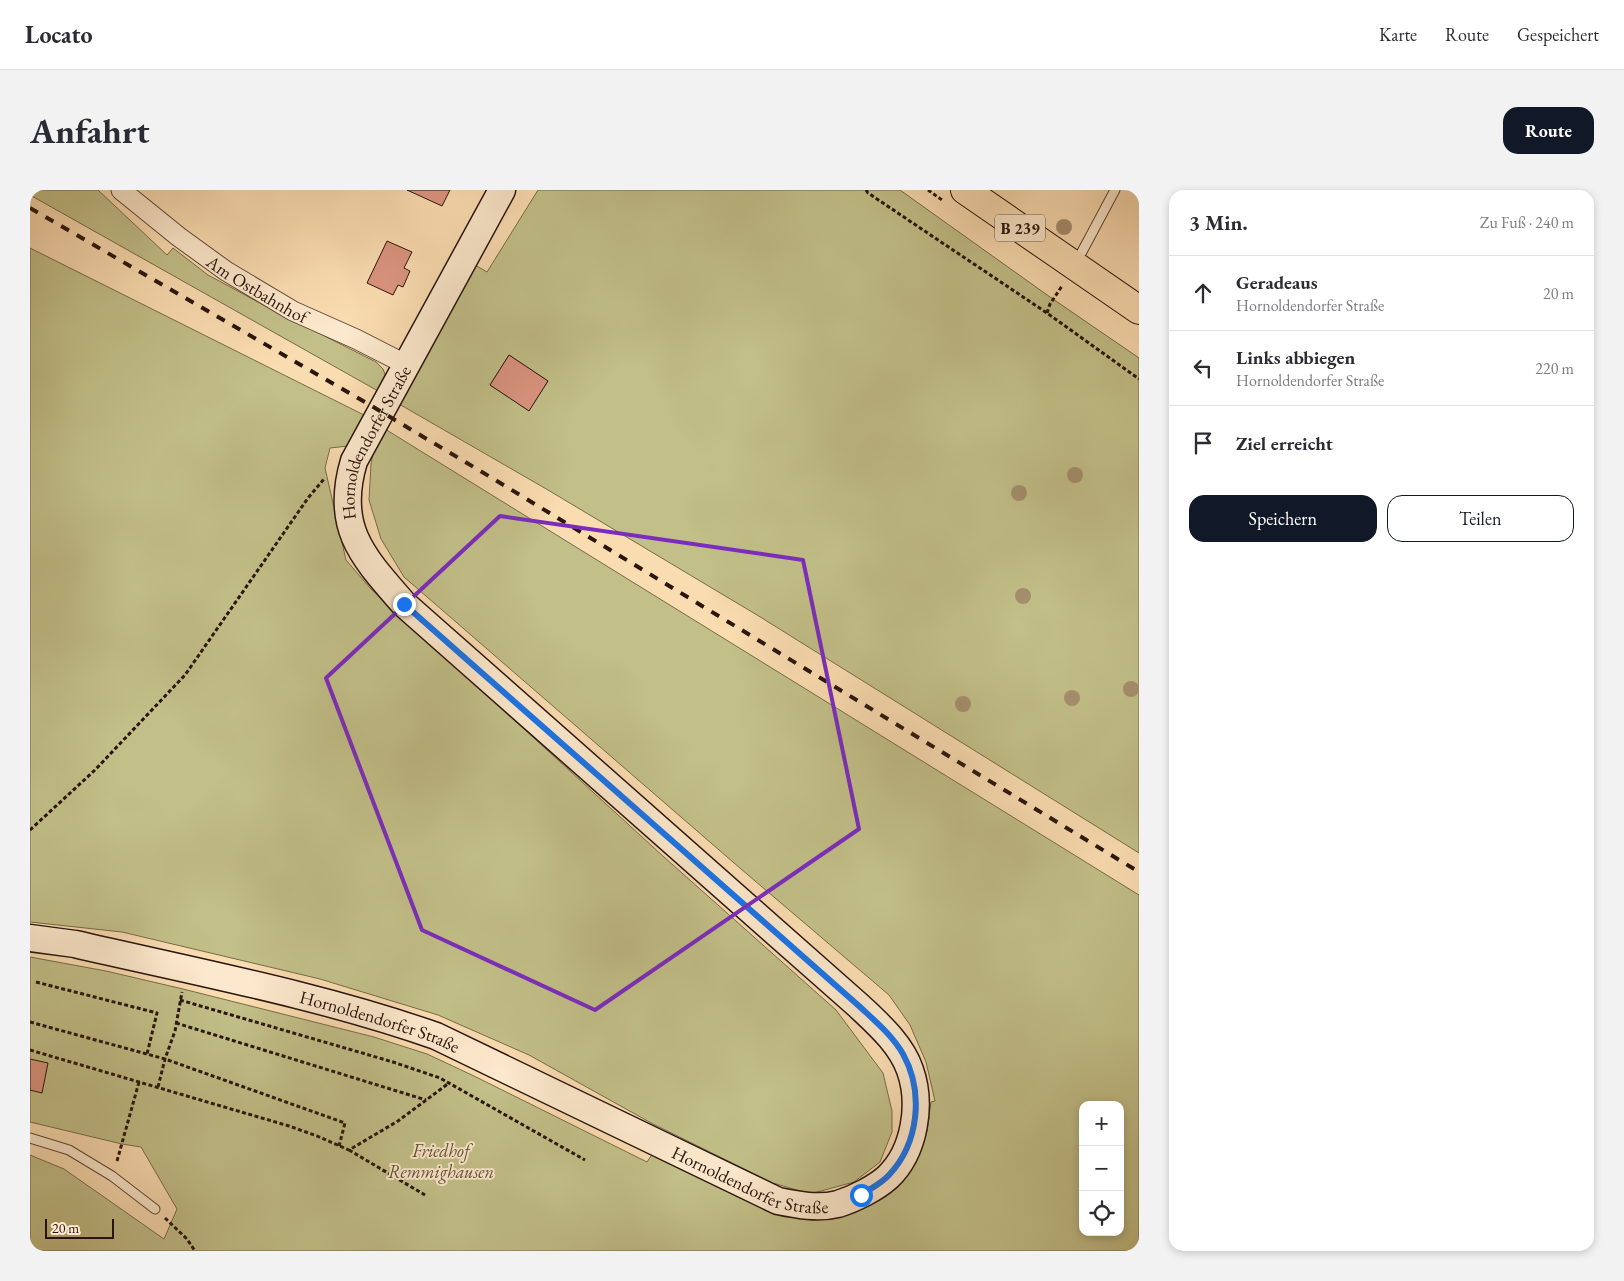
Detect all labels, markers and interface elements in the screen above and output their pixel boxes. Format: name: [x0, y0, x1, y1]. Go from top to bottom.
text: Locato: [25, 19, 93, 50]
text: Karte: [1379, 23, 1417, 46]
text: Route: [1445, 23, 1489, 46]
text: Gespeichert: [1517, 23, 1599, 46]
button: Route: [1503, 107, 1594, 154]
text: Anfahrt: [30, 108, 150, 153]
text: 3 Min.: [1189, 209, 1248, 236]
text: Zu Fuß · 240 m: [1480, 212, 1574, 233]
road number: B 239: [995, 214, 1045, 242]
street label: Am Ostbahnhof: [202, 249, 314, 329]
text: Geradeaus: [1236, 270, 1318, 295]
icon: ahead: [1189, 279, 1217, 307]
text: 20 m: [1543, 283, 1574, 304]
text: Hornoldendorfer Straße: [1236, 295, 1384, 316]
text: Links abbiegen: [1236, 345, 1355, 370]
icon: left: [1189, 354, 1217, 382]
text: 220 m: [1535, 358, 1574, 379]
street label: Hornoldendorfer Straße: [336, 361, 416, 521]
text: Hornoldendorfer Straße: [1236, 370, 1384, 391]
icon: arrive: [1189, 429, 1217, 457]
text: Ziel erreicht: [1236, 431, 1333, 456]
button: Speichern: [1189, 495, 1377, 542]
button: Teilen: [1387, 495, 1574, 542]
route end: [393, 593, 416, 616]
street label: Hornoldendorfer Straße: [297, 985, 464, 1057]
map controls: [1079, 1101, 1124, 1236]
button: +: [1079, 1101, 1124, 1146]
park label: Friedhof Remmighausen: [388, 1139, 494, 1184]
street label: Hornoldendorfer Straße: [668, 1140, 829, 1218]
button: −: [1079, 1146, 1124, 1191]
route start: [850, 1184, 873, 1207]
button: locate: [1079, 1191, 1124, 1236]
scale bar: [45, 1216, 114, 1239]
text: 20 m: [52, 1219, 79, 1237]

